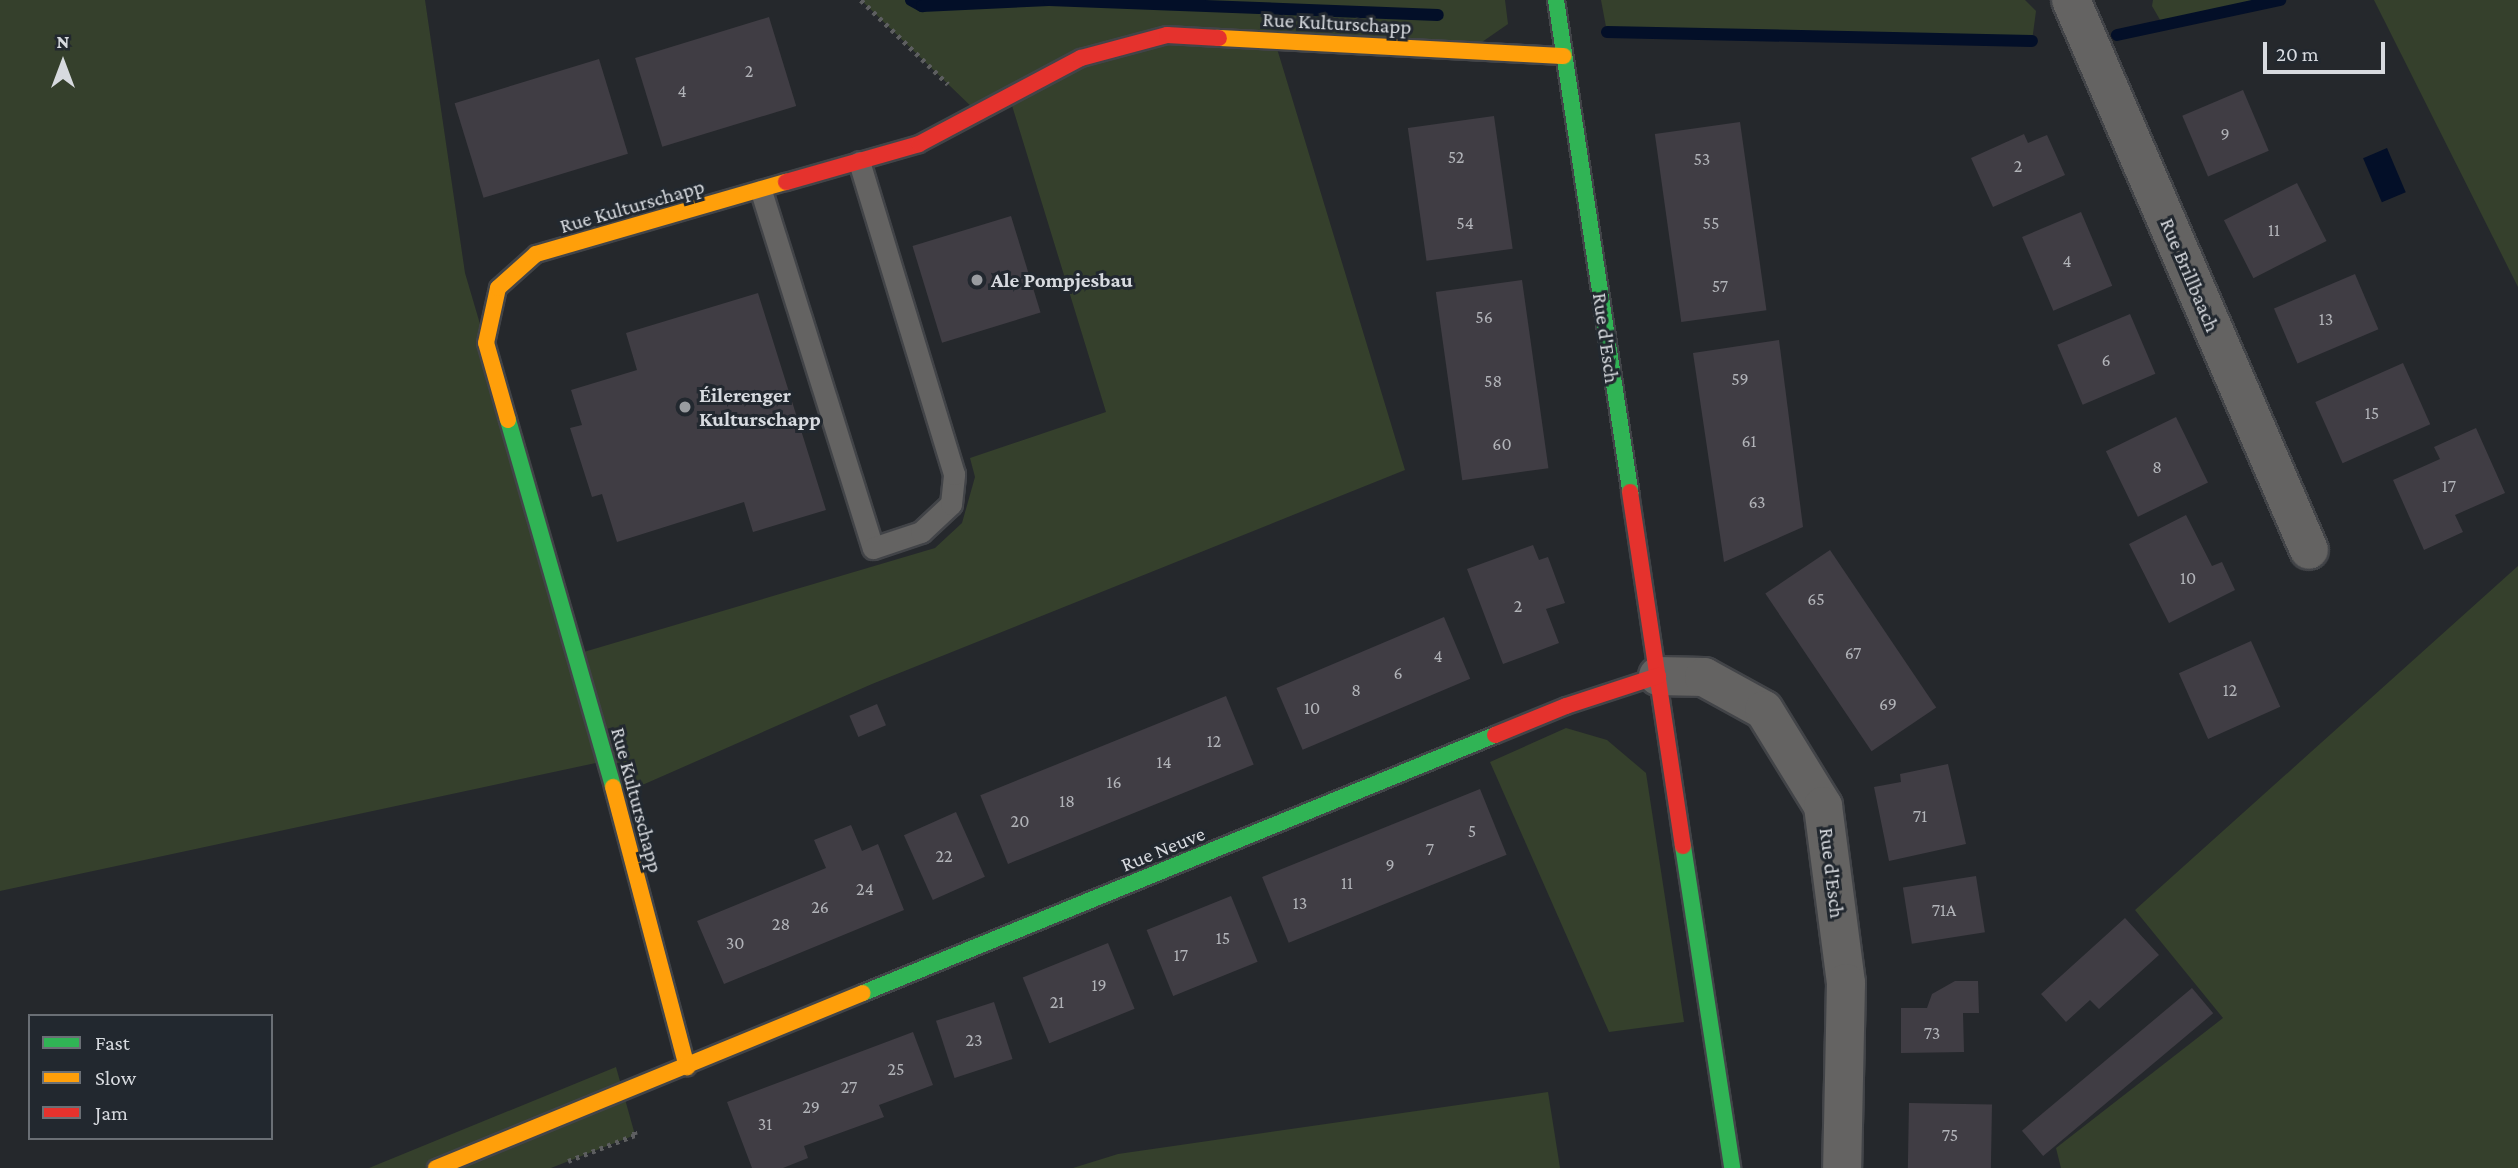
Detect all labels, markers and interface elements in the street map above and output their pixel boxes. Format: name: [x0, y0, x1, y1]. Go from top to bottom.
street label: Rue Kulturschapp: [1262, 7, 1412, 39]
north arrow: [28, 28, 98, 98]
scale bar: [2266, 28, 2388, 72]
text: N: [57, 31, 69, 52]
text: 20 m: [2276, 42, 2319, 66]
house number: 2: [745, 60, 753, 82]
house number: 4: [677, 80, 687, 102]
house number: 9: [2220, 123, 2230, 145]
house number: 52: [1448, 146, 1464, 168]
house number: 53: [1694, 148, 1710, 170]
house number: 2: [2014, 155, 2022, 177]
street label: Rue Kulturschapp: [557, 173, 707, 239]
house number: 54: [1456, 212, 1474, 234]
house number: 55: [1703, 212, 1719, 234]
street label: Rue Brillbaach: [2155, 214, 2225, 336]
house number: 11: [2268, 219, 2280, 241]
house number: 4: [2062, 250, 2072, 272]
place label: Ale Pompjesbau: [991, 267, 1133, 293]
marker: Ale Pompjesbau: [969, 272, 985, 288]
house number: 57: [1712, 275, 1728, 297]
street label: Rue d'Esch: [1587, 291, 1625, 385]
house number: 56: [1475, 306, 1493, 328]
house number: 13: [2319, 308, 2333, 330]
house number: 6: [2101, 349, 2111, 371]
house number: 59: [1731, 368, 1749, 390]
house number: 58: [1484, 370, 1502, 392]
place label: Éilerenger Kulturschapp: [699, 382, 821, 432]
marker: Éilerenger Kulturschapp: [677, 399, 693, 415]
house number: 15: [2365, 402, 2379, 424]
house number: 61: [1741, 430, 1757, 452]
house number: 60: [1492, 433, 1512, 455]
house number: 8: [2152, 456, 2162, 478]
house number: 17: [2442, 475, 2456, 497]
house number: 63: [1748, 491, 1766, 513]
house number: 10: [2180, 567, 2196, 589]
house number: 65: [1807, 588, 1825, 610]
house number: 2: [1514, 595, 1522, 617]
house number: 67: [1845, 642, 1861, 664]
house number: 4: [1433, 645, 1443, 667]
house number: 6: [1393, 662, 1403, 684]
house number: 8: [1351, 679, 1361, 701]
house number: 12: [2223, 679, 2237, 701]
house number: 69: [1879, 693, 1897, 715]
house number: 10: [1304, 697, 1320, 719]
street label: Rue Kulturschapp: [606, 725, 668, 875]
house number: 12: [1207, 730, 1221, 752]
house number: 14: [1156, 751, 1172, 773]
house number: 16: [1106, 771, 1122, 793]
house number: 18: [1059, 790, 1075, 812]
house number: 71: [1913, 805, 1927, 827]
house number: 20: [1011, 810, 1029, 832]
house number: 5: [1468, 820, 1476, 842]
street label: Rue Neuve: [1117, 821, 1209, 877]
street label: Rue d'Esch: [1814, 826, 1850, 920]
house number: 7: [1426, 838, 1434, 860]
house number: 22: [935, 845, 953, 867]
house number: 9: [1385, 854, 1395, 876]
house number: 11: [1341, 872, 1353, 894]
house number: 24: [856, 878, 874, 900]
house number: 13: [1293, 892, 1307, 914]
house number: 26: [811, 896, 829, 918]
house number: 71A: [1932, 899, 1956, 921]
house number: 28: [772, 913, 790, 935]
house number: 15: [1216, 927, 1230, 949]
house number: 30: [726, 932, 744, 954]
house number: 17: [1174, 944, 1188, 966]
house number: 19: [1091, 974, 1107, 996]
house number: 21: [1050, 991, 1064, 1013]
legend: [28, 1014, 273, 1140]
house number: 73: [1924, 1022, 1940, 1044]
house number: 23: [965, 1029, 983, 1051]
text: Fast: [95, 1031, 130, 1055]
house number: 25: [887, 1058, 905, 1080]
text: Slow: [95, 1066, 136, 1090]
house number: 27: [841, 1076, 857, 1098]
house number: 29: [802, 1096, 820, 1118]
text: Jam: [95, 1101, 128, 1125]
house number: 31: [758, 1113, 772, 1135]
house number: 75: [1942, 1124, 1958, 1146]

